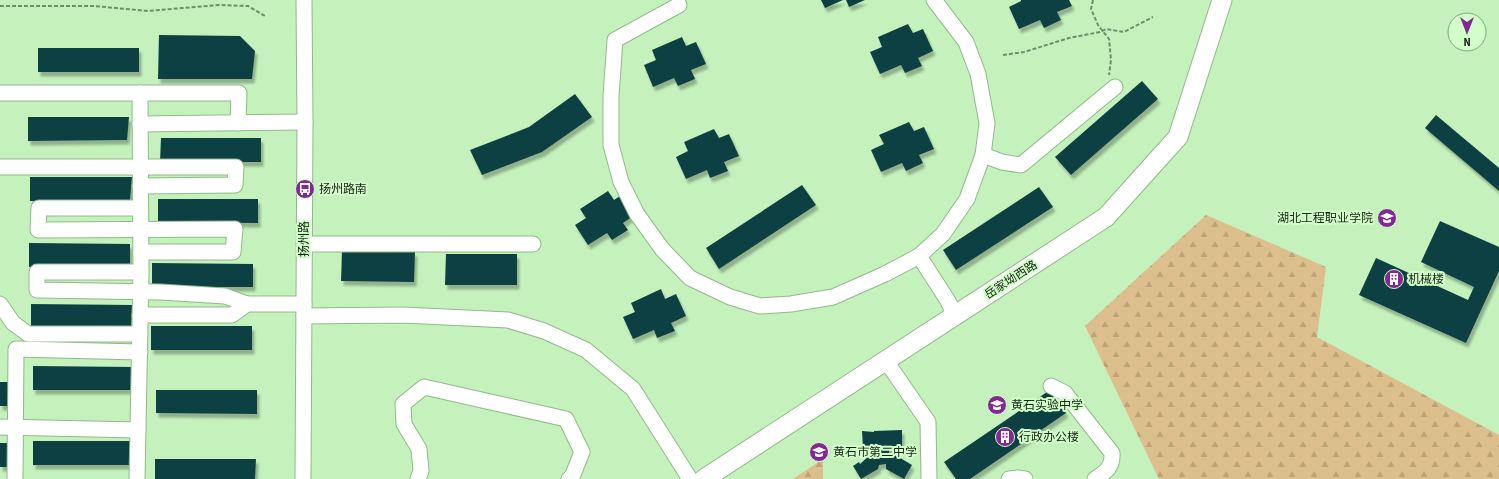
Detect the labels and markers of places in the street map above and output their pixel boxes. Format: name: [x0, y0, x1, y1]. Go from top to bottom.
bus stop icon: 扬州路南: [294, 178, 316, 200]
place label: 扬州路南: [319, 181, 367, 198]
school or university icon: 湖北工程职业学院: [1376, 207, 1398, 229]
place label: 湖北工程职业学院: [1277, 210, 1373, 227]
building icon: 机械楼: [1383, 268, 1405, 290]
place label: 机械楼: [1408, 271, 1444, 288]
school or university icon: 黄石实验中学: [986, 394, 1008, 416]
place label: 黄石实验中学: [1011, 397, 1083, 414]
building icon: 行政办公楼: [994, 426, 1016, 448]
place label: 行政办公楼: [1019, 429, 1079, 446]
school or university icon: 黄石市第二中学: [808, 441, 830, 463]
place label: 黄石市第二中学: [833, 444, 917, 461]

